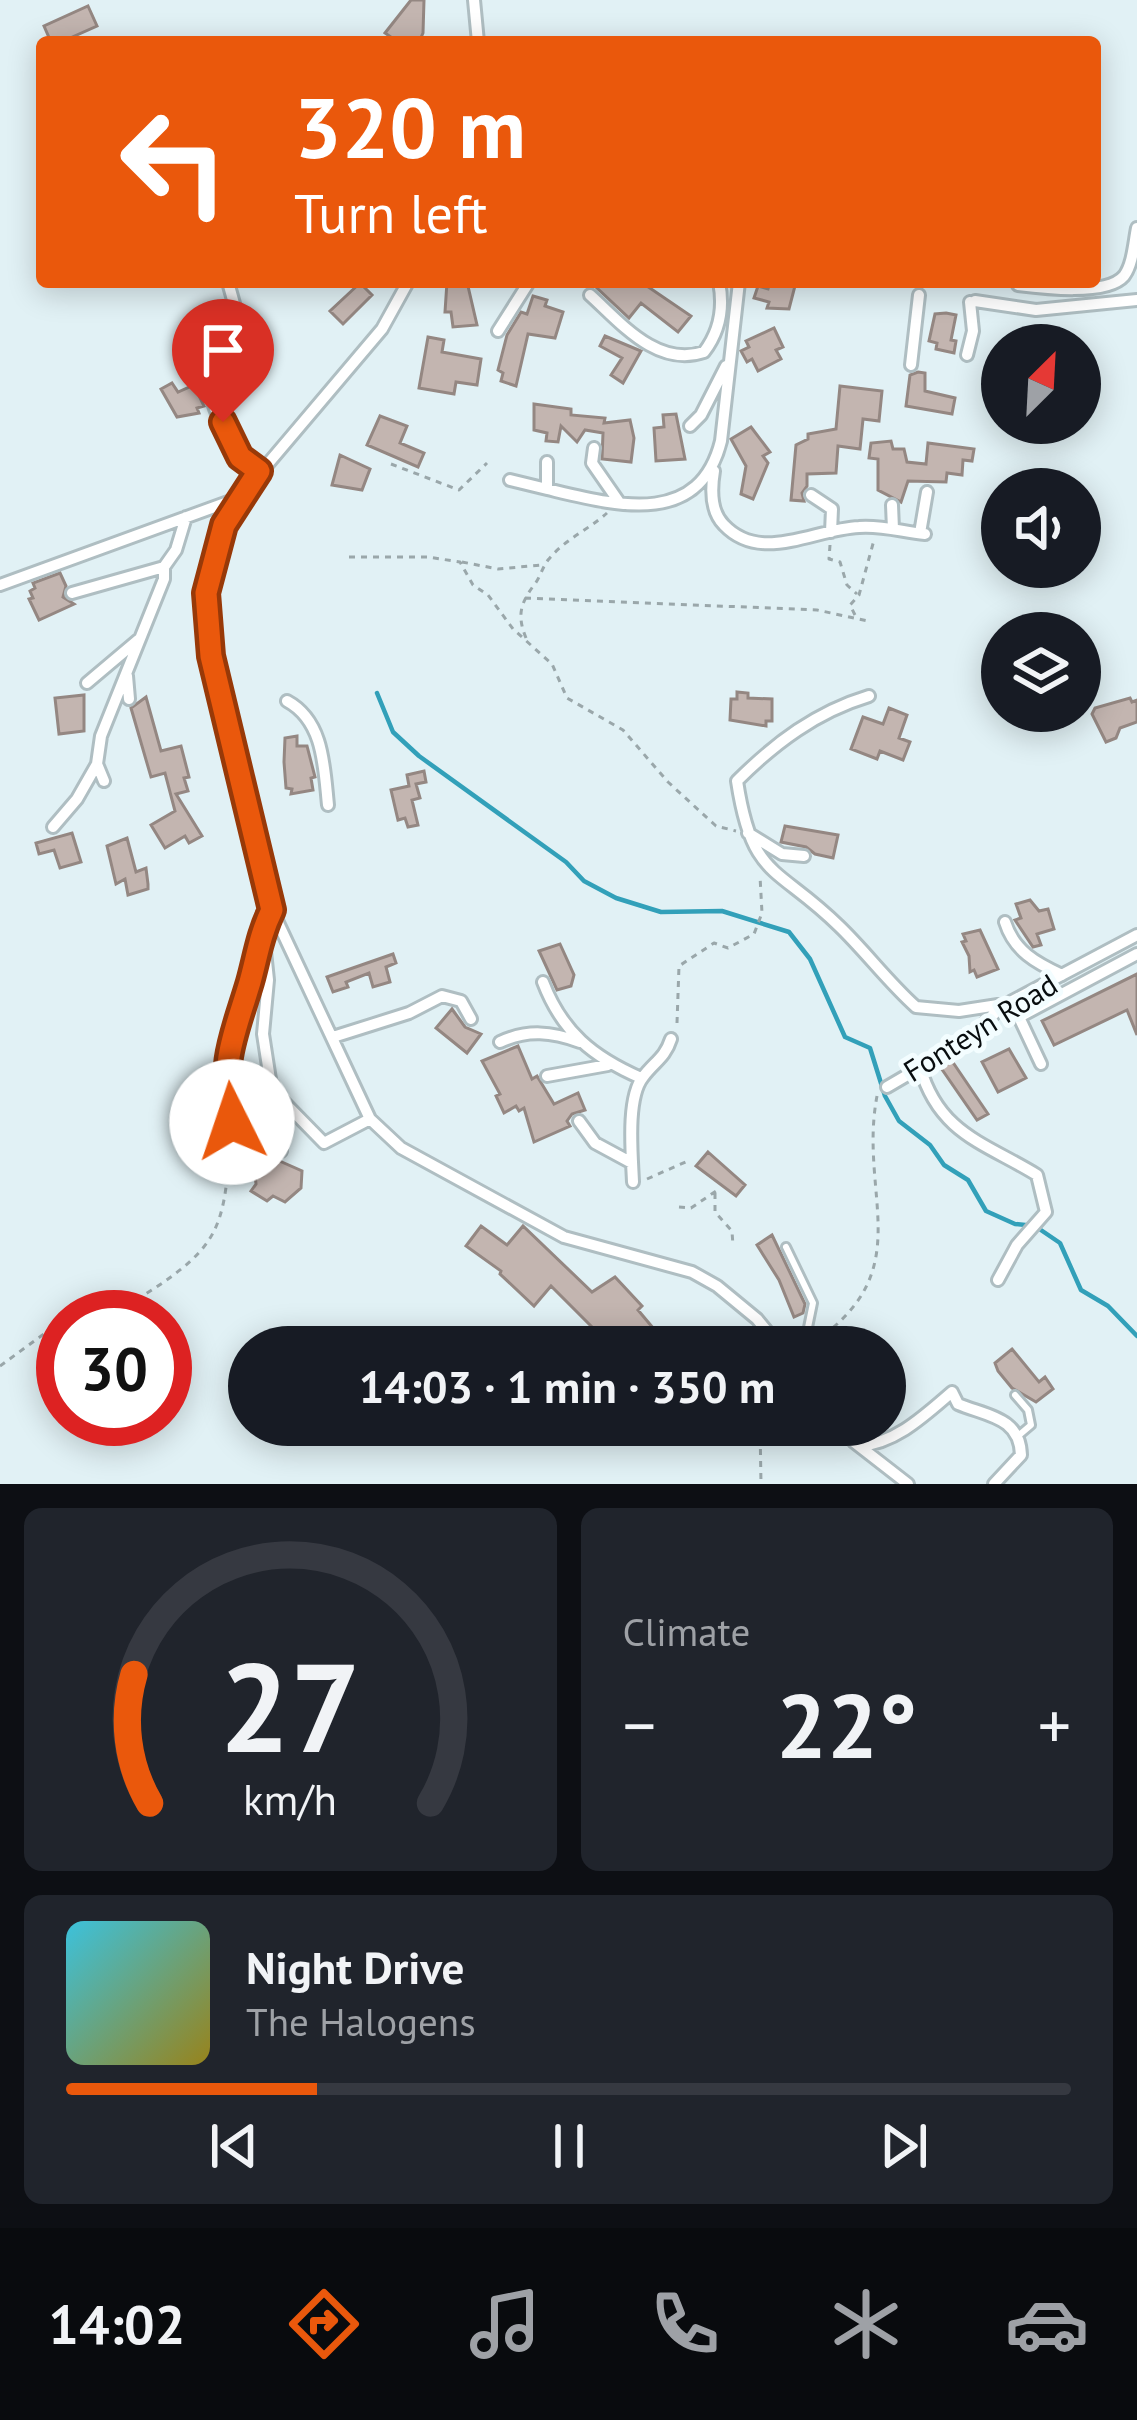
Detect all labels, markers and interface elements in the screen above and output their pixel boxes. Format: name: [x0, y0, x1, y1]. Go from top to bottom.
text: 320 m: [294, 72, 526, 181]
icon: left: [96, 84, 252, 240]
text: Turn left: [294, 178, 488, 248]
pin: [172, 299, 274, 422]
icon: arrive: [190, 317, 256, 383]
north arrow: [981, 324, 1101, 444]
map controls: [981, 324, 1101, 732]
button: sound: [981, 468, 1101, 588]
button: layers: [981, 612, 1101, 732]
street label: Fonteyn Road: [896, 964, 1064, 1090]
position arrow: [169, 1059, 295, 1185]
speed limit sign: 30: [36, 1290, 192, 1446]
text: 14:03 · 1 min · 350 m: [359, 1357, 775, 1415]
text: Climate: [623, 1606, 750, 1657]
text: 27: [219, 1625, 361, 1786]
text: 22°: [776, 1666, 917, 1783]
text: −: [623, 1682, 656, 1767]
text: +: [1038, 1682, 1071, 1767]
text: km/h: [243, 1770, 337, 1826]
text: Night Drive: [246, 1938, 464, 1996]
text: The Halogens: [246, 1996, 476, 2047]
icon: previous: [201, 2113, 267, 2179]
icon: pause: [536, 2113, 602, 2179]
icon: next: [871, 2113, 937, 2179]
icon: directions: [282, 2282, 366, 2366]
icon: music: [463, 2282, 547, 2366]
icon: phone: [643, 2282, 727, 2366]
icon: climate: [824, 2282, 908, 2366]
icon: car: [1005, 2282, 1089, 2366]
text: 14:02: [48, 2289, 185, 2359]

